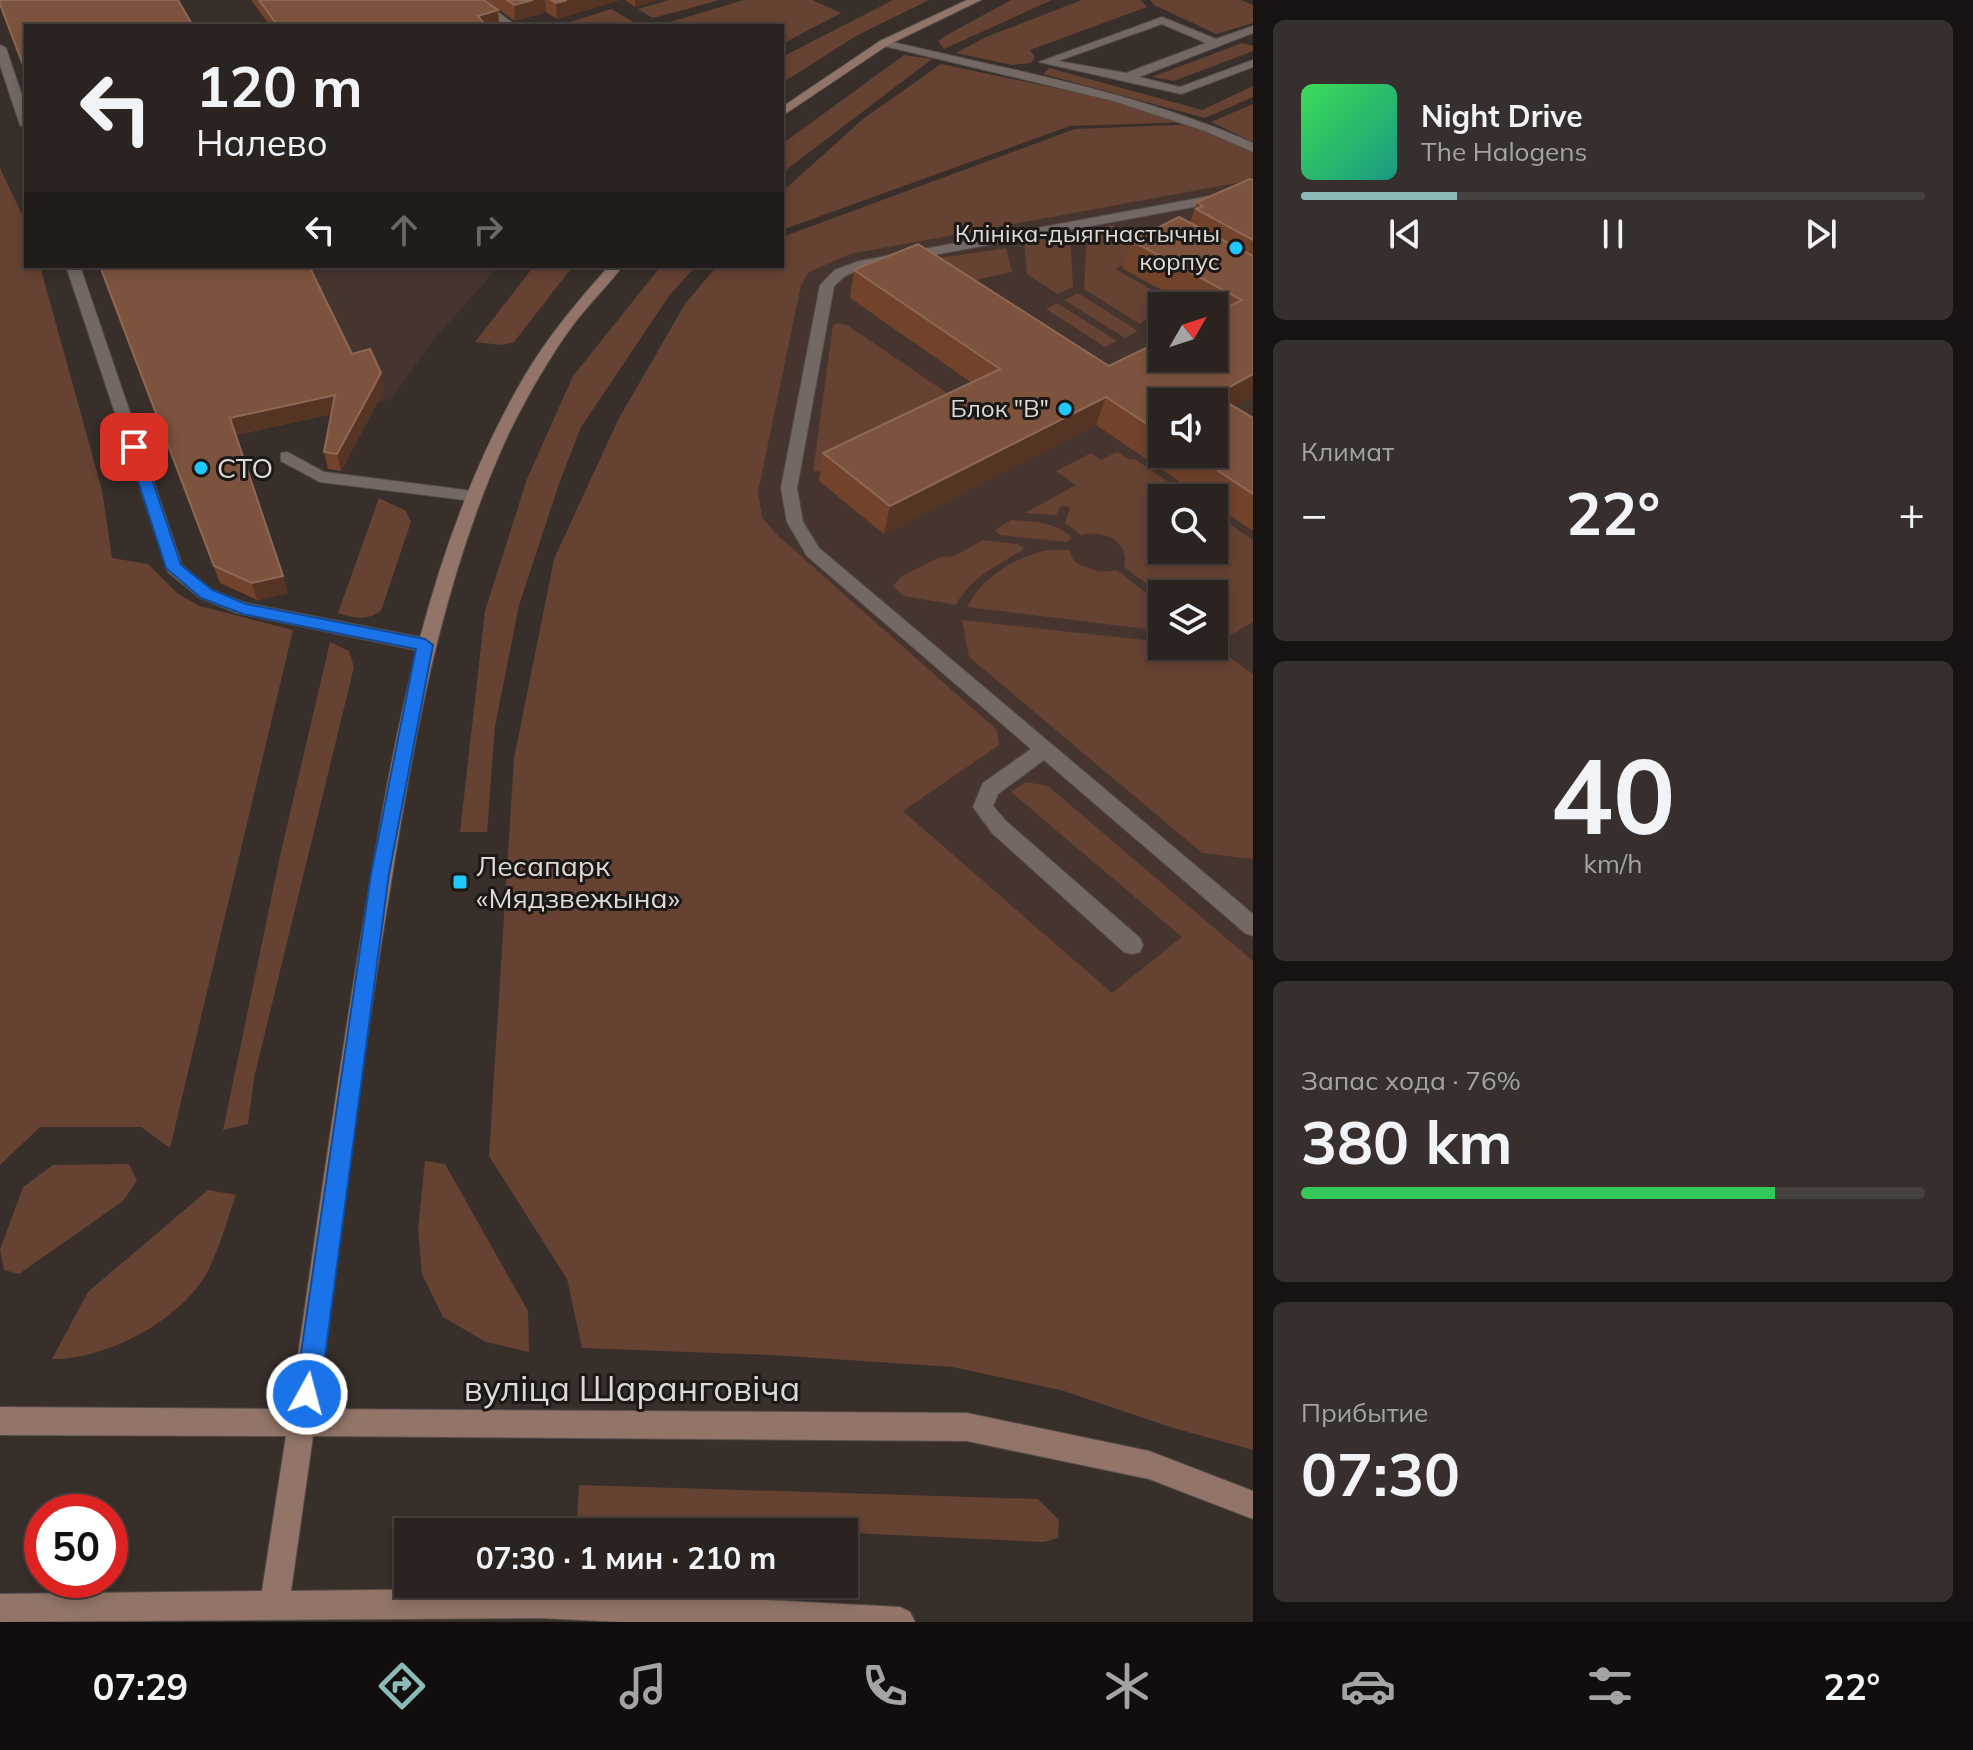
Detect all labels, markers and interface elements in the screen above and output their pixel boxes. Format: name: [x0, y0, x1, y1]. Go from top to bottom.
text: 120 m: [196, 51, 363, 121]
icon: left: [64, 56, 168, 160]
text: Night Drive: [1421, 97, 1583, 135]
text: Налево: [196, 120, 328, 165]
text: The Halogens: [1421, 135, 1587, 168]
icon: left: [298, 208, 342, 252]
icon: ahead: [382, 208, 426, 252]
icon: right: [466, 208, 510, 252]
icon: previous: [1383, 212, 1427, 256]
icon: pause: [1591, 212, 1635, 256]
icon: next: [1799, 212, 1843, 256]
place label: Клініка-дыягнастычны корпус: [955, 218, 1220, 276]
marker: Клініка-дыягнастычны корпус: [1227, 239, 1245, 257]
north arrow: [1148, 292, 1228, 372]
map controls: [1148, 292, 1228, 660]
button: sound: [1148, 388, 1228, 468]
place label: Блок "В": [950, 393, 1049, 423]
marker: Блок "В": [1056, 400, 1074, 418]
pin: [100, 413, 168, 481]
icon: arrive: [112, 425, 156, 469]
text: Климат: [1301, 435, 1394, 468]
place label: СТО: [217, 450, 273, 485]
marker: СТО: [192, 459, 210, 477]
text: 22°: [1566, 475, 1660, 550]
button: search: [1148, 484, 1228, 564]
text: −: [1301, 486, 1327, 541]
text: +: [1899, 486, 1925, 541]
button: layers: [1148, 580, 1228, 660]
text: 40: [1551, 729, 1675, 860]
text: km/h: [1584, 847, 1642, 880]
place label: Лесапарк «Мядзвежына»: [476, 848, 680, 915]
marker: Лесапарк «Мядзвежына»: [451, 873, 469, 891]
text: Запас хода · 76%: [1301, 1064, 1521, 1097]
text: 380 km: [1301, 1104, 1513, 1179]
position arrow: [265, 1352, 349, 1436]
street label: вуліца Шаранговіча: [464, 1367, 800, 1410]
text: Прибытие: [1301, 1396, 1428, 1429]
text: 07:30: [1301, 1436, 1460, 1511]
speed limit sign: 50: [24, 1494, 128, 1598]
text: 07:30 · 1 мин · 210 m: [476, 1539, 776, 1577]
icon: directions: [374, 1658, 430, 1714]
icon: music: [615, 1658, 671, 1714]
icon: phone: [857, 1658, 913, 1714]
icon: climate: [1099, 1658, 1155, 1714]
icon: car: [1340, 1658, 1396, 1714]
icon: filters: [1582, 1658, 1638, 1714]
text: 07:29: [93, 1664, 188, 1709]
text: 22°: [1823, 1664, 1880, 1709]

